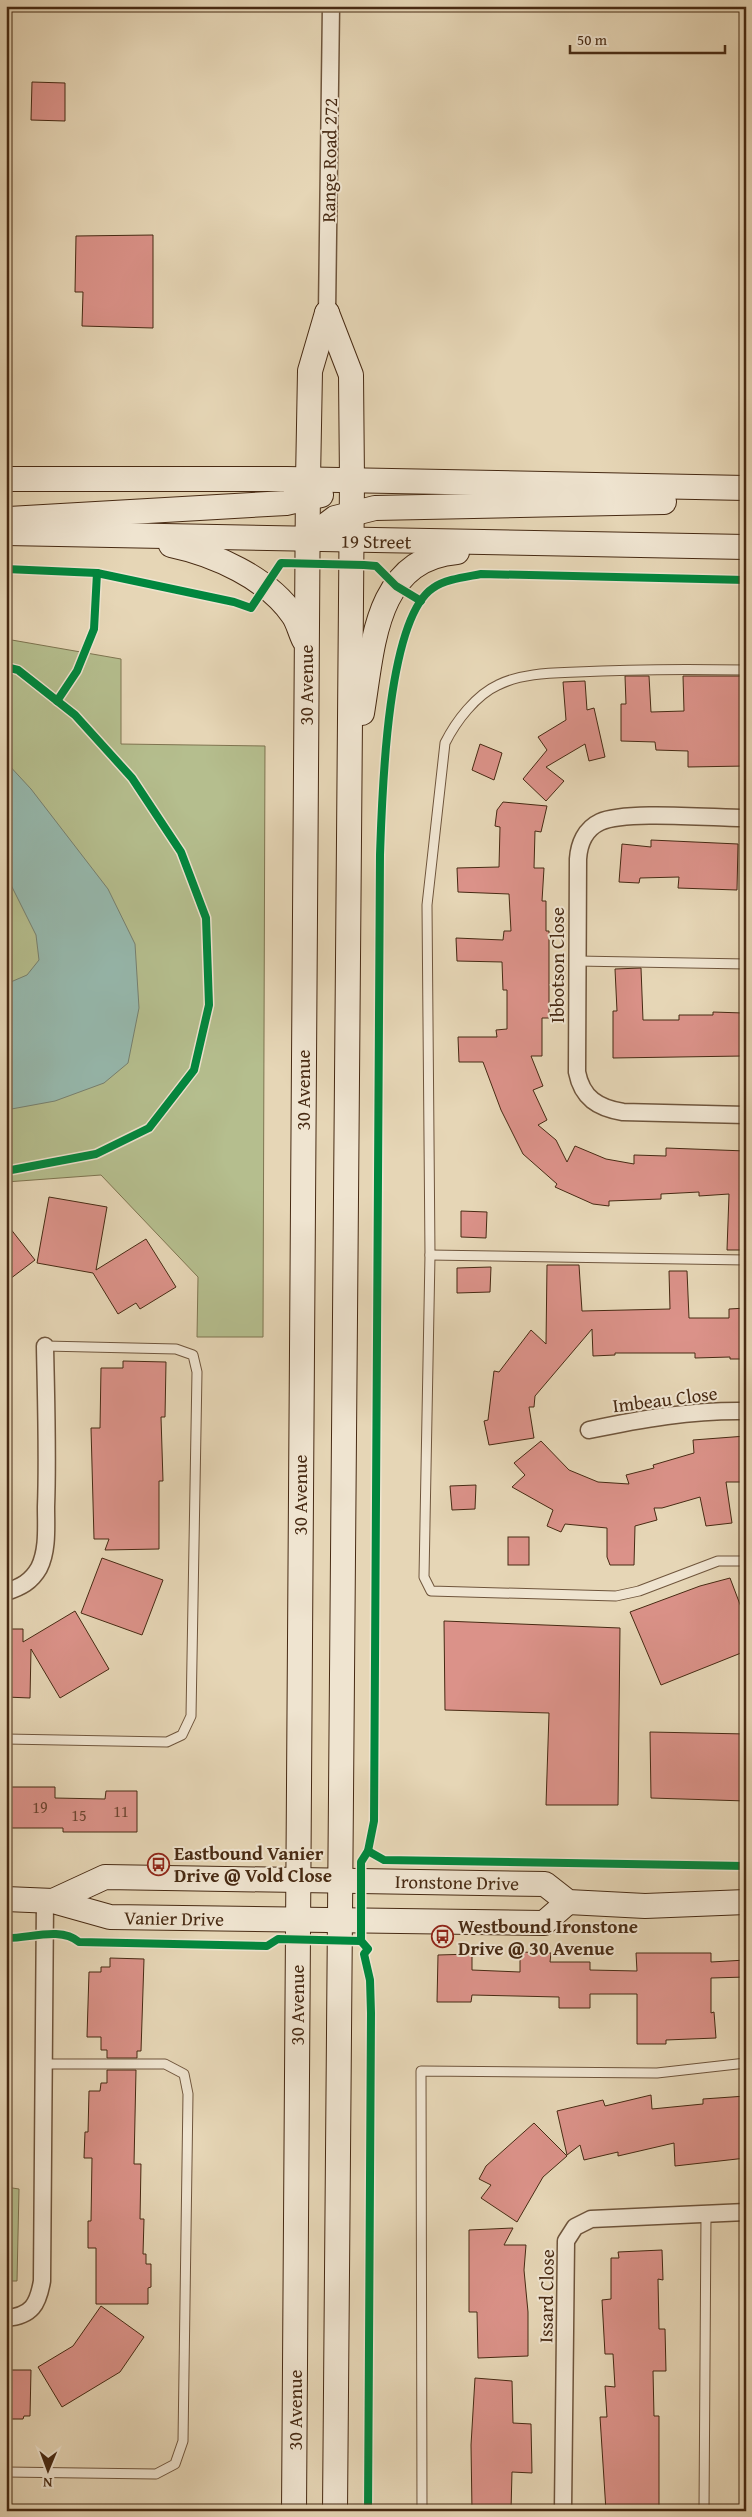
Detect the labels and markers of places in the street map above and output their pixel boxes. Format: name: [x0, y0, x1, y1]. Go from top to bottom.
place label: Eastbound Vanier Drive @ Vold Close: [174, 1839, 332, 1889]
bus stop icon: Eastbound Vanier Drive @ Vold Close: [146, 1852, 170, 1876]
place label: Westbound Ironstone Drive @ 30 Avenue: [458, 1912, 638, 1962]
bus stop icon: Westbound Ironstone Drive @ 30 Avenue: [430, 1925, 454, 1949]

